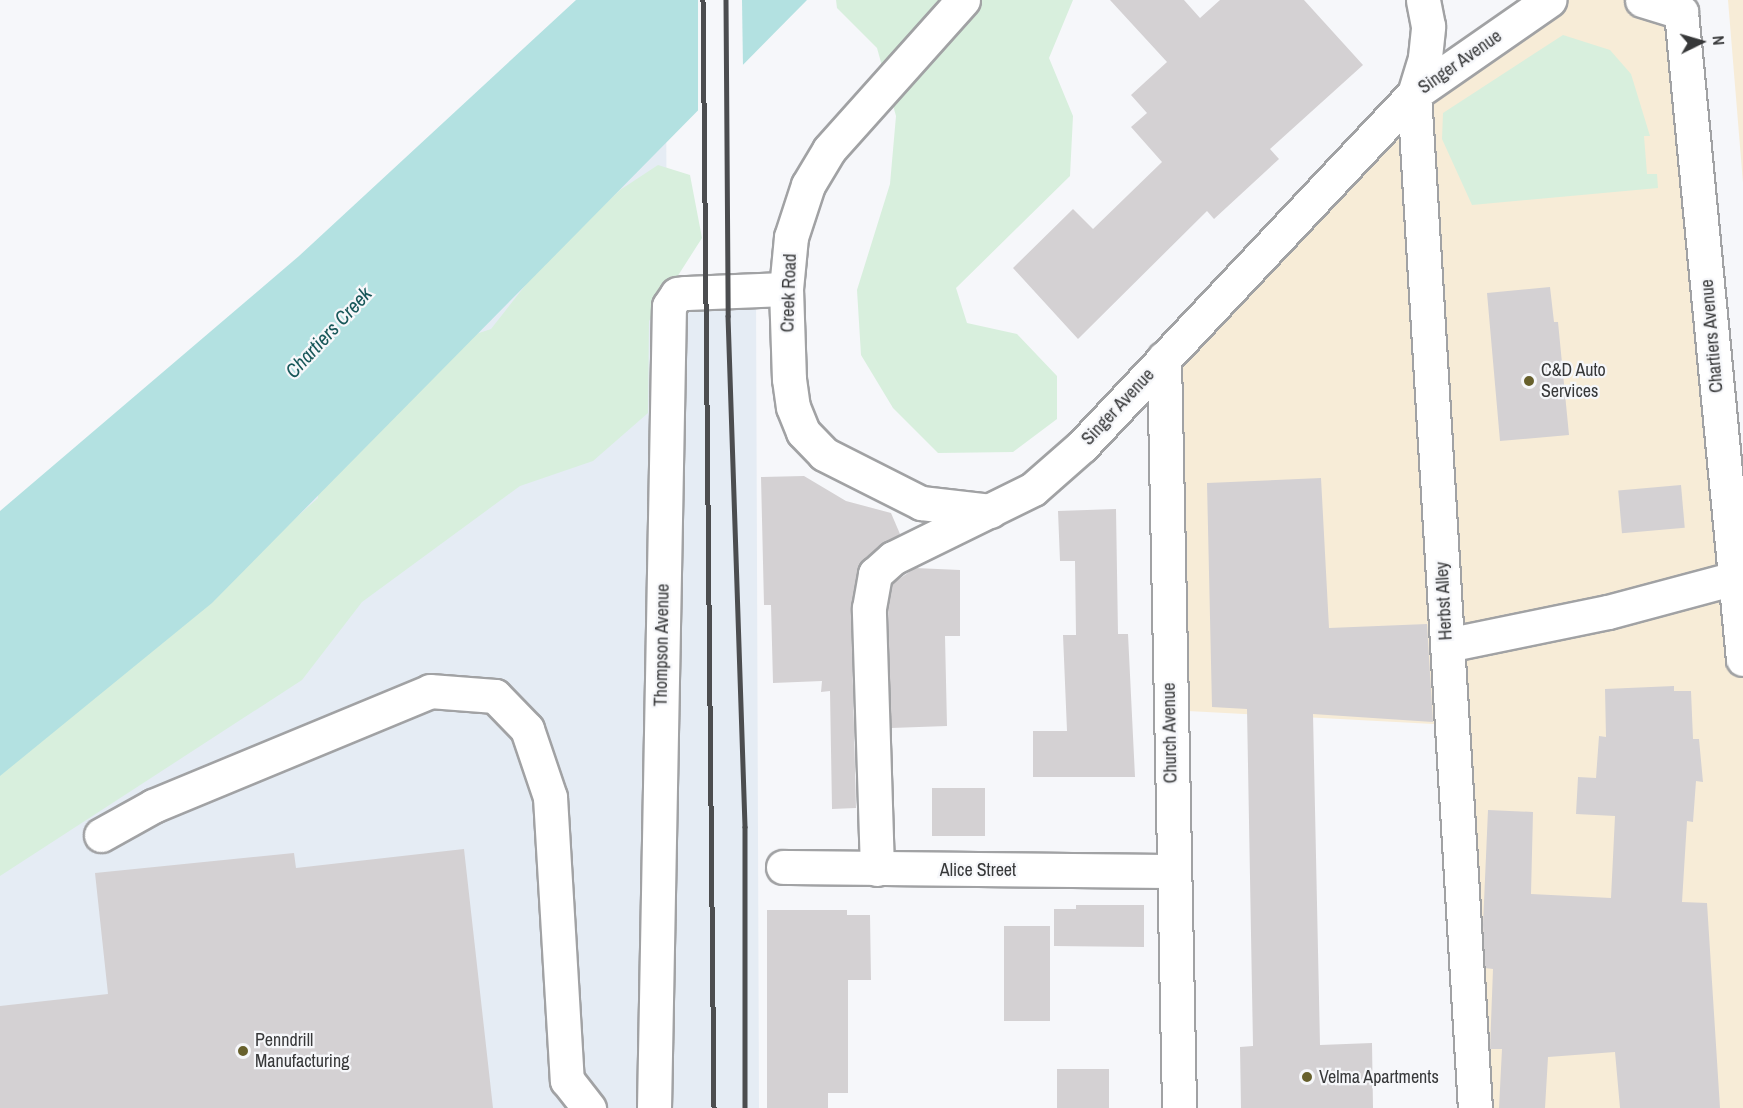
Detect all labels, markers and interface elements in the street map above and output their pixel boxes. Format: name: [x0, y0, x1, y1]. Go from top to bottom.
north arrow: [1671, 12, 1731, 72]
street label: Singer Avenue: [1414, 25, 1506, 99]
text: N: [1708, 35, 1730, 46]
street label: Creek Road: [777, 253, 801, 333]
street label: Chartiers Avenue: [1696, 278, 1728, 394]
water label: Chartiers Creek: [280, 281, 376, 383]
place label: C&D Auto Services: [1541, 360, 1607, 403]
street label: Singer Avenue: [1077, 364, 1159, 450]
marker: C&D Auto Services: [1522, 374, 1536, 388]
street label: Herbst Alley: [1431, 561, 1457, 641]
street label: Thompson Avenue: [650, 583, 674, 707]
street label: Church Avenue: [1158, 682, 1182, 784]
street label: Alice Street: [940, 859, 1016, 881]
place label: Penndrill Manufacturing: [255, 1030, 349, 1072]
marker: Penndrill Manufacturing: [236, 1044, 250, 1058]
place label: Velma Apartments: [1319, 1066, 1440, 1088]
marker: Velma Apartments: [1300, 1070, 1314, 1084]

